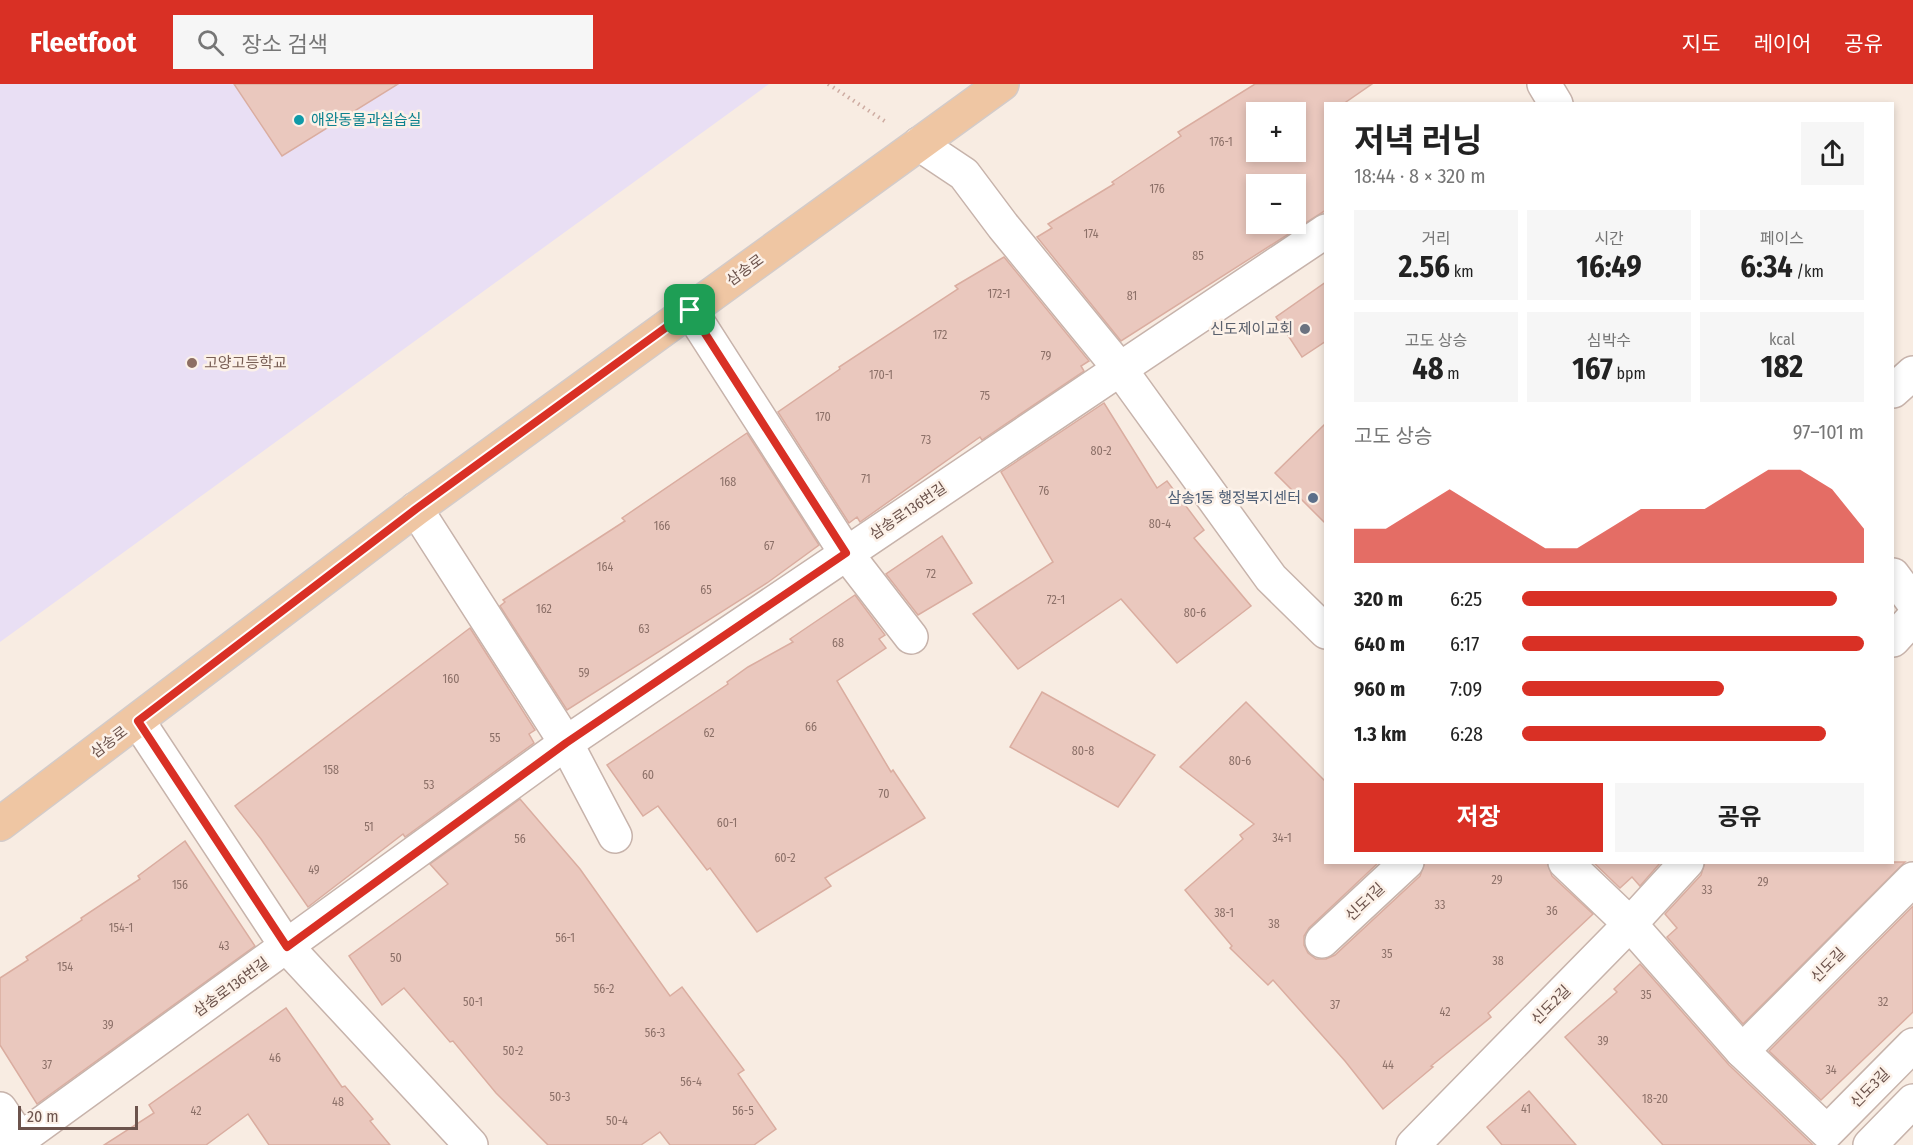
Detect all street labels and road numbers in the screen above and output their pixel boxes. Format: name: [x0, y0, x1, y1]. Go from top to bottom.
street label: 삼송로: [723, 251, 767, 289]
street label: 삼송로136번길: [866, 479, 950, 543]
street label: 삼송로: [87, 722, 131, 762]
street label: 신도1길: [1342, 879, 1388, 925]
street label: 신도길: [1807, 944, 1849, 986]
street label: 삼송로136번길: [190, 954, 272, 1020]
street label: 신도2길: [1528, 982, 1574, 1028]
street label: 신도3길: [1847, 1065, 1893, 1111]

